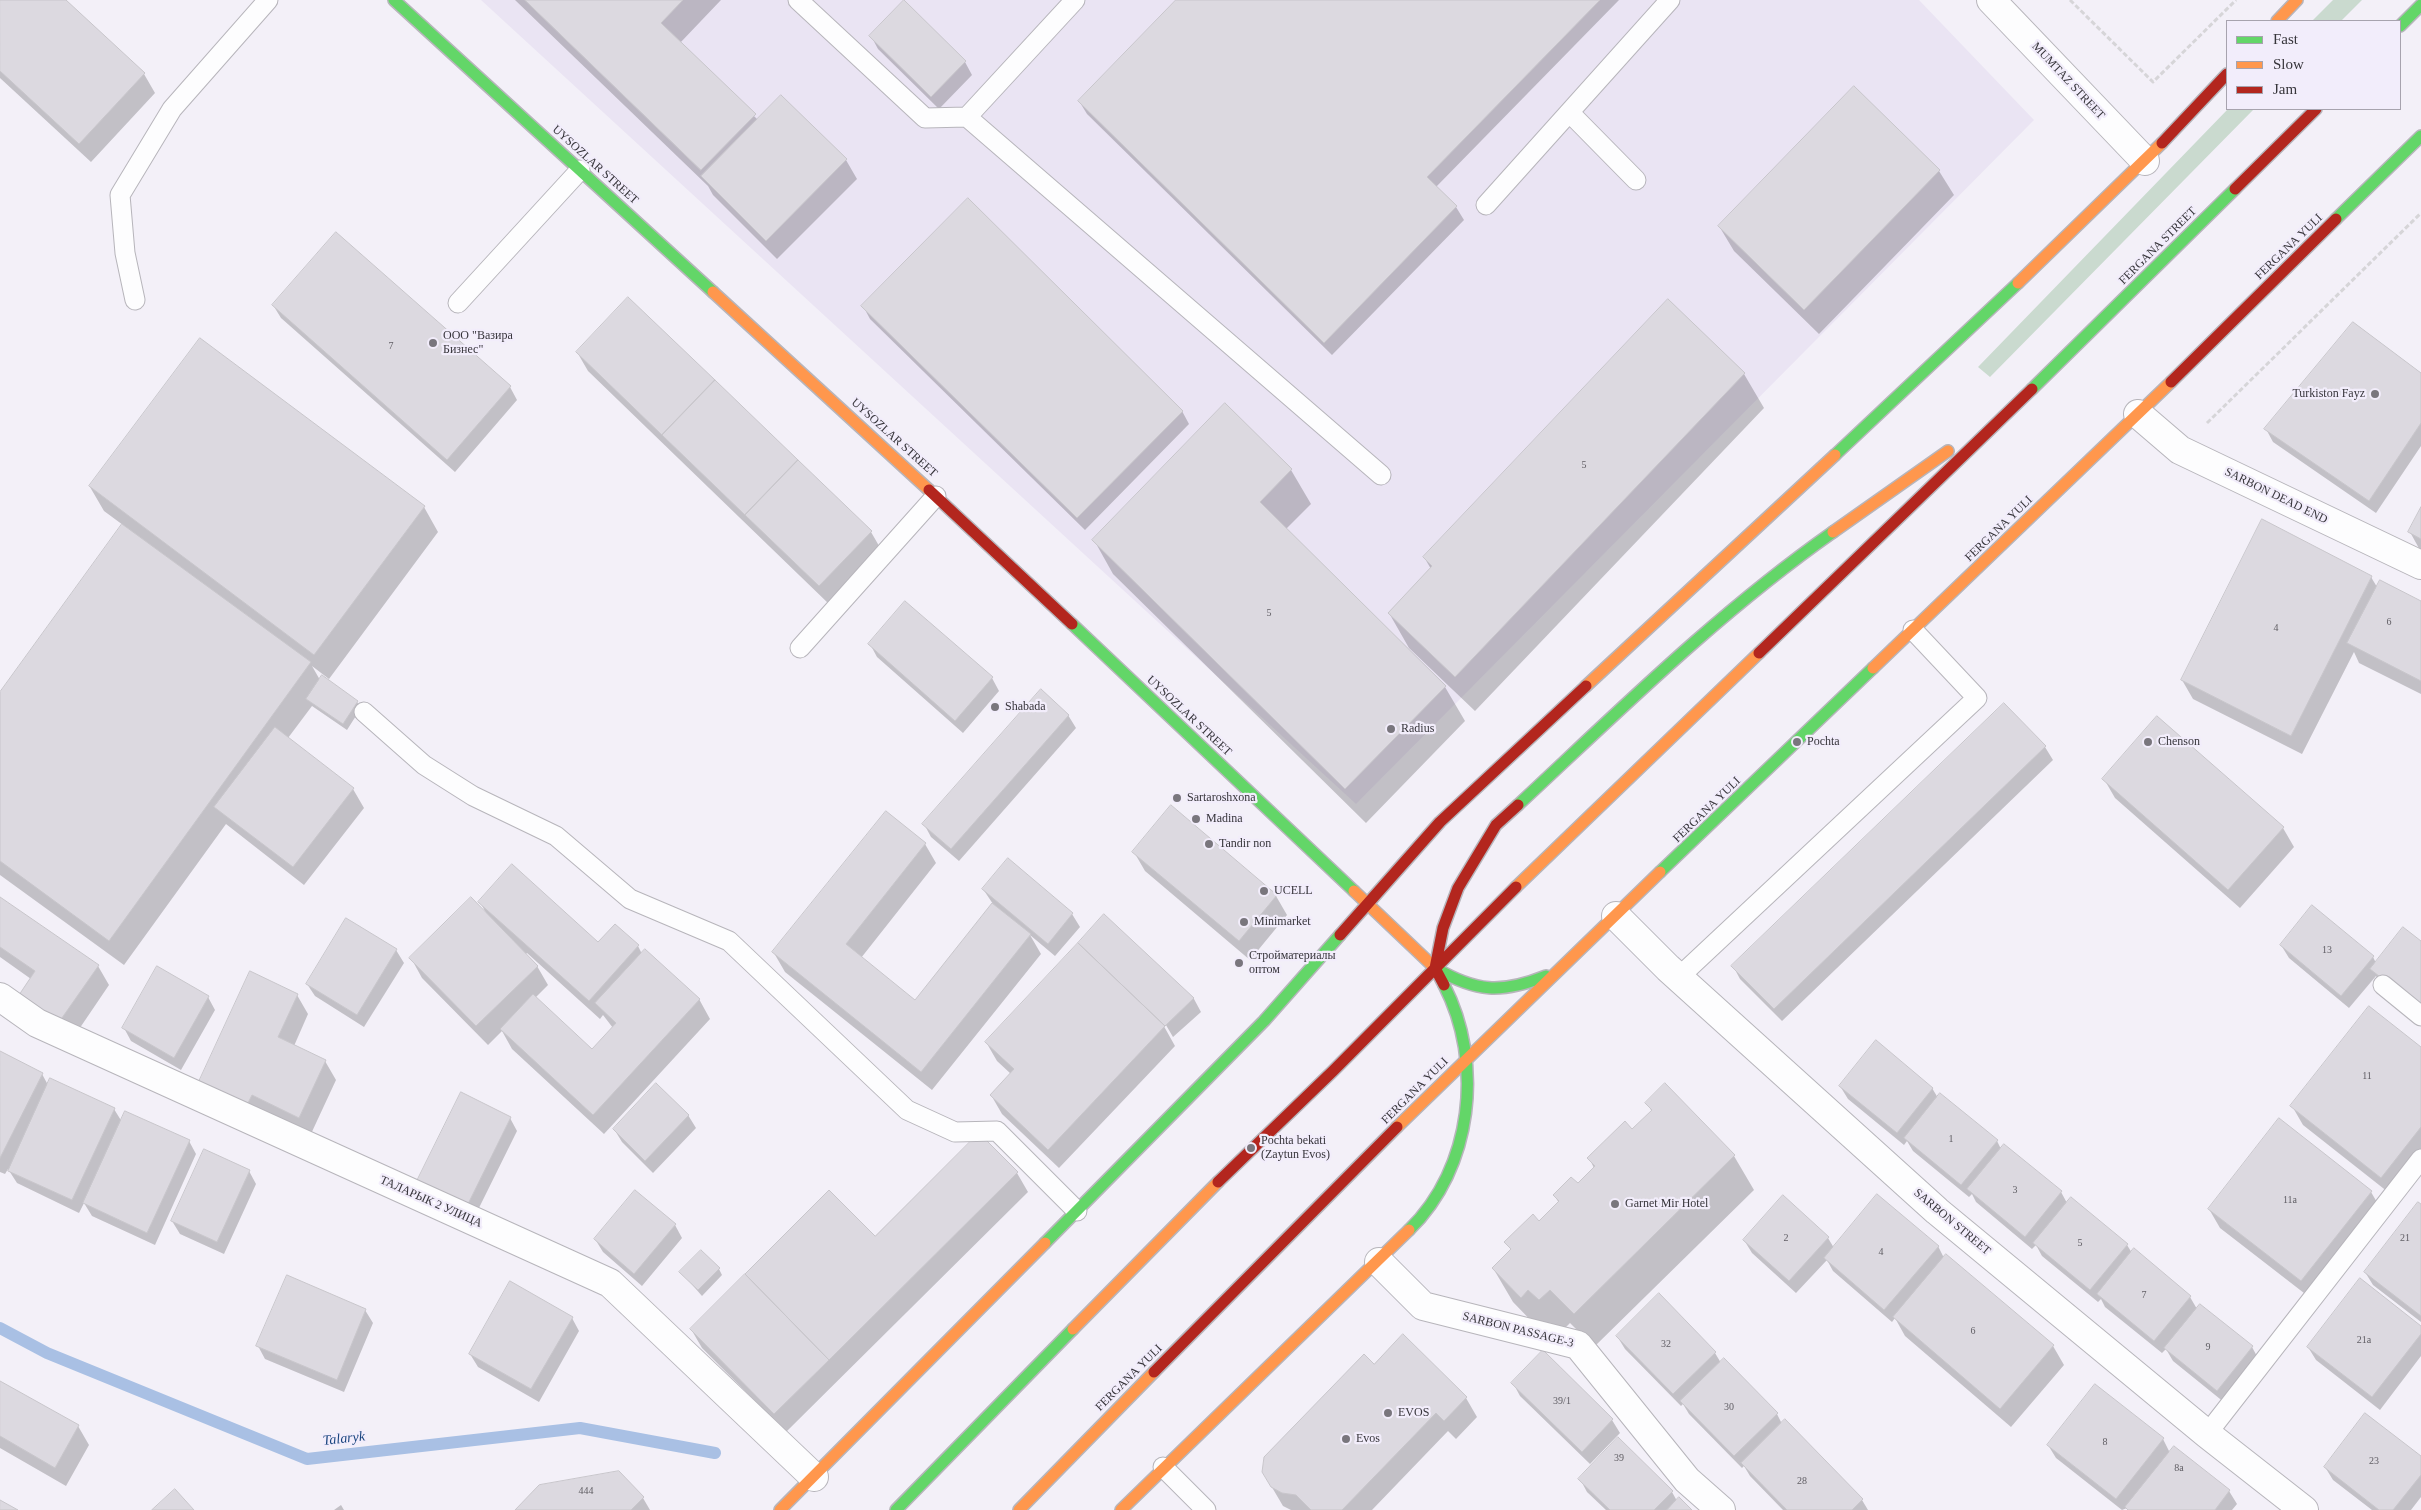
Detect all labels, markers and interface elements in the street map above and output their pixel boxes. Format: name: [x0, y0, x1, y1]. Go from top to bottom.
legend: [2226, 20, 2401, 110]
text: Fast: [2273, 31, 2298, 47]
street label: MUMTАZ STREET: [2029, 39, 2107, 123]
text: Slow: [2273, 56, 2304, 72]
text: Jam: [2273, 81, 2297, 97]
street label: UYSOZLAR STREET: [549, 123, 641, 207]
street label: FERGANA STREET: [2116, 204, 2200, 288]
street label: FERGANA YULI: [2252, 211, 2326, 283]
place label: OOO "Вазира Бизнес": [443, 329, 513, 357]
marker: OOO "Вазира Бизнес": [427, 337, 439, 349]
house number: 7: [388, 340, 394, 352]
place label: Turkiston Fayz: [2292, 387, 2365, 401]
marker: Turkiston Fayz: [2369, 388, 2381, 400]
street label: UYSOZLAR STREET: [848, 396, 940, 480]
house number: 5: [1582, 459, 1586, 471]
street label: SARBON DEAD END: [2222, 465, 2330, 527]
street label: FERGANA YULI: [1962, 493, 2036, 565]
house number: 5: [1266, 607, 1272, 619]
house number: 6: [2386, 616, 2392, 628]
house number: 4: [2274, 622, 2278, 634]
street label: UYSOZLAR STREET: [1143, 673, 1235, 759]
place label: Shabada: [1005, 700, 1046, 714]
marker: Shabada: [989, 701, 1001, 713]
place label: Radius: [1401, 722, 1434, 736]
marker: Radius: [1385, 723, 1397, 735]
place label: Pochta: [1807, 735, 1840, 749]
place label: Chenson: [2158, 735, 2200, 749]
marker: Pochta: [1791, 736, 1803, 748]
marker: Chenson: [2142, 736, 2154, 748]
street label: FERGANA YULI: [1670, 774, 1744, 846]
place label: Sartaroshxona: [1187, 791, 1256, 805]
marker: Sartaroshxona: [1171, 792, 1183, 804]
place label: Madina: [1206, 812, 1243, 826]
marker: Madina: [1190, 813, 1202, 825]
place label: Tandir non: [1219, 837, 1271, 851]
marker: Tandir non: [1203, 838, 1215, 850]
place label: UCELL: [1274, 884, 1313, 898]
marker: UCELL: [1258, 885, 1270, 897]
place label: Minimarket: [1254, 915, 1311, 929]
marker: Minimarket: [1238, 916, 1250, 928]
house number: 13: [2322, 944, 2332, 956]
place label: Стройматериалы оптом: [1249, 949, 1336, 977]
marker: Стройматериалы оптом: [1233, 957, 1245, 969]
street label: FERGANA YULI: [1379, 1055, 1451, 1127]
house number: 11: [2362, 1070, 2372, 1082]
house number: 1: [1948, 1133, 1954, 1145]
place label: Pochta bekati (Zaytun Evos): [1261, 1134, 1330, 1162]
marker: Pochta bekati (Zaytun Evos): [1245, 1142, 1257, 1154]
street label: ТАЛАРЫК 2 УЛИЦА: [378, 1173, 484, 1231]
house number: 3: [2012, 1184, 2018, 1196]
street label: SARBON STREET: [1911, 1186, 1993, 1258]
house number: 11a: [2283, 1194, 2297, 1206]
place label: Garnet Mir Hotel: [1625, 1197, 1708, 1211]
marker: Garnet Mir Hotel: [1609, 1198, 1621, 1210]
house number: 2: [1784, 1232, 1788, 1244]
house number: 21: [2400, 1232, 2410, 1244]
house number: 5: [2078, 1237, 2082, 1249]
house number: 4: [1878, 1246, 1884, 1258]
house number: 7: [2142, 1289, 2146, 1301]
street label: SARBON PASSAGE-3: [1461, 1309, 1575, 1351]
house number: 6: [1970, 1325, 1976, 1337]
house number: 21a: [2357, 1334, 2371, 1346]
house number: 32: [1661, 1338, 1671, 1350]
house number: 9: [2206, 1341, 2210, 1353]
street label: FERGANA YULI: [1093, 1342, 1165, 1414]
house number: 39/1: [1553, 1395, 1571, 1407]
house number: 30: [1724, 1401, 1734, 1413]
place label: EVOS: [1398, 1406, 1429, 1420]
marker: EVOS: [1382, 1407, 1394, 1419]
water label: Talaryk: [322, 1428, 366, 1450]
place label: Evos: [1356, 1432, 1380, 1446]
marker: Evos: [1340, 1433, 1352, 1445]
house number: 8: [2102, 1436, 2108, 1448]
house number: 39: [1614, 1452, 1624, 1464]
house number: 23: [2369, 1455, 2379, 1467]
house number: 8a: [2174, 1462, 2184, 1474]
house number: 28: [1797, 1475, 1807, 1487]
house number: 444: [578, 1485, 594, 1497]

